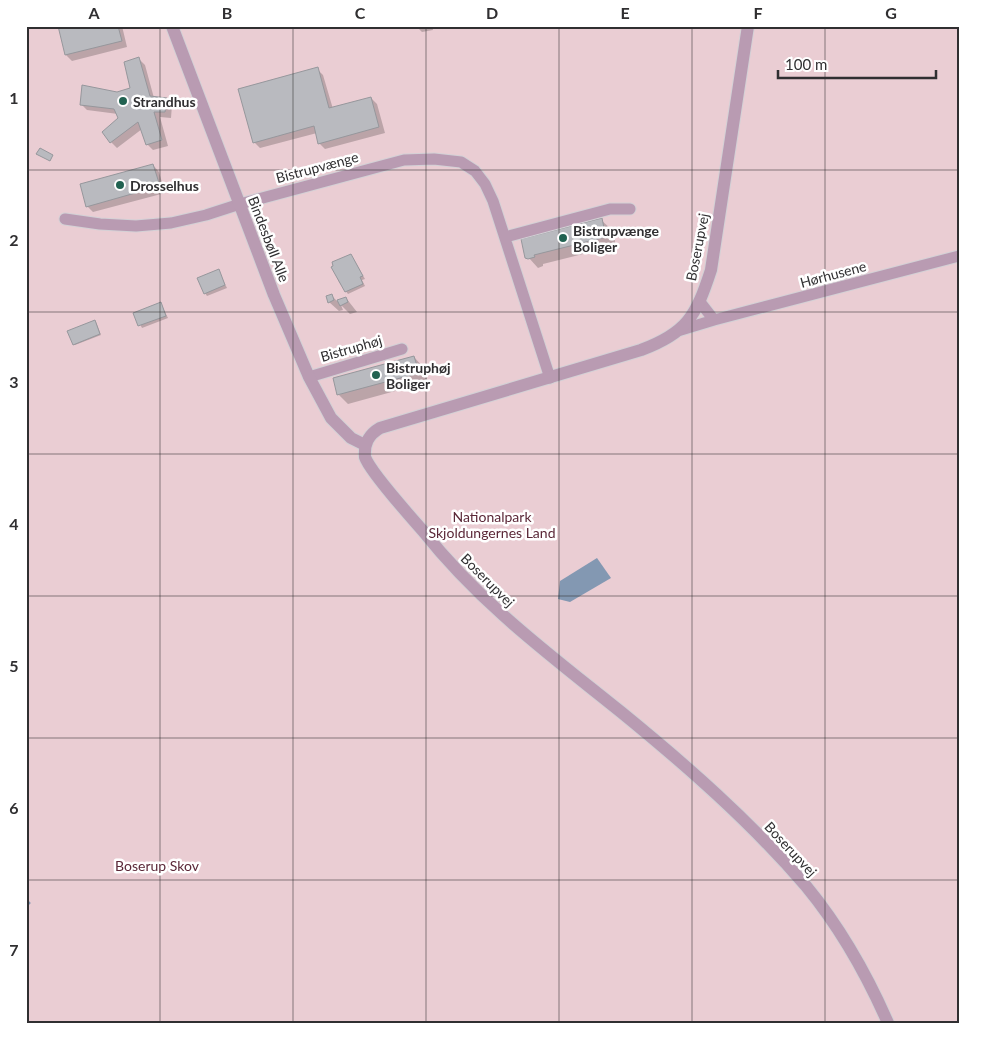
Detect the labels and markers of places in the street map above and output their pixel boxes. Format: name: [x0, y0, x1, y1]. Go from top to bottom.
place label: Strandhus: [133, 93, 196, 110]
marker: Strandhus: [117, 95, 129, 107]
place label: Drosselhus: [130, 177, 199, 194]
marker: Drosselhus: [114, 179, 126, 191]
place label: Bistrupvænge Boliger: [573, 222, 660, 255]
marker: Bistrupvænge Boliger: [557, 232, 569, 244]
place label: Bistruphøj Boliger: [386, 359, 451, 392]
marker: Bistruphøj Boliger: [370, 369, 382, 381]

